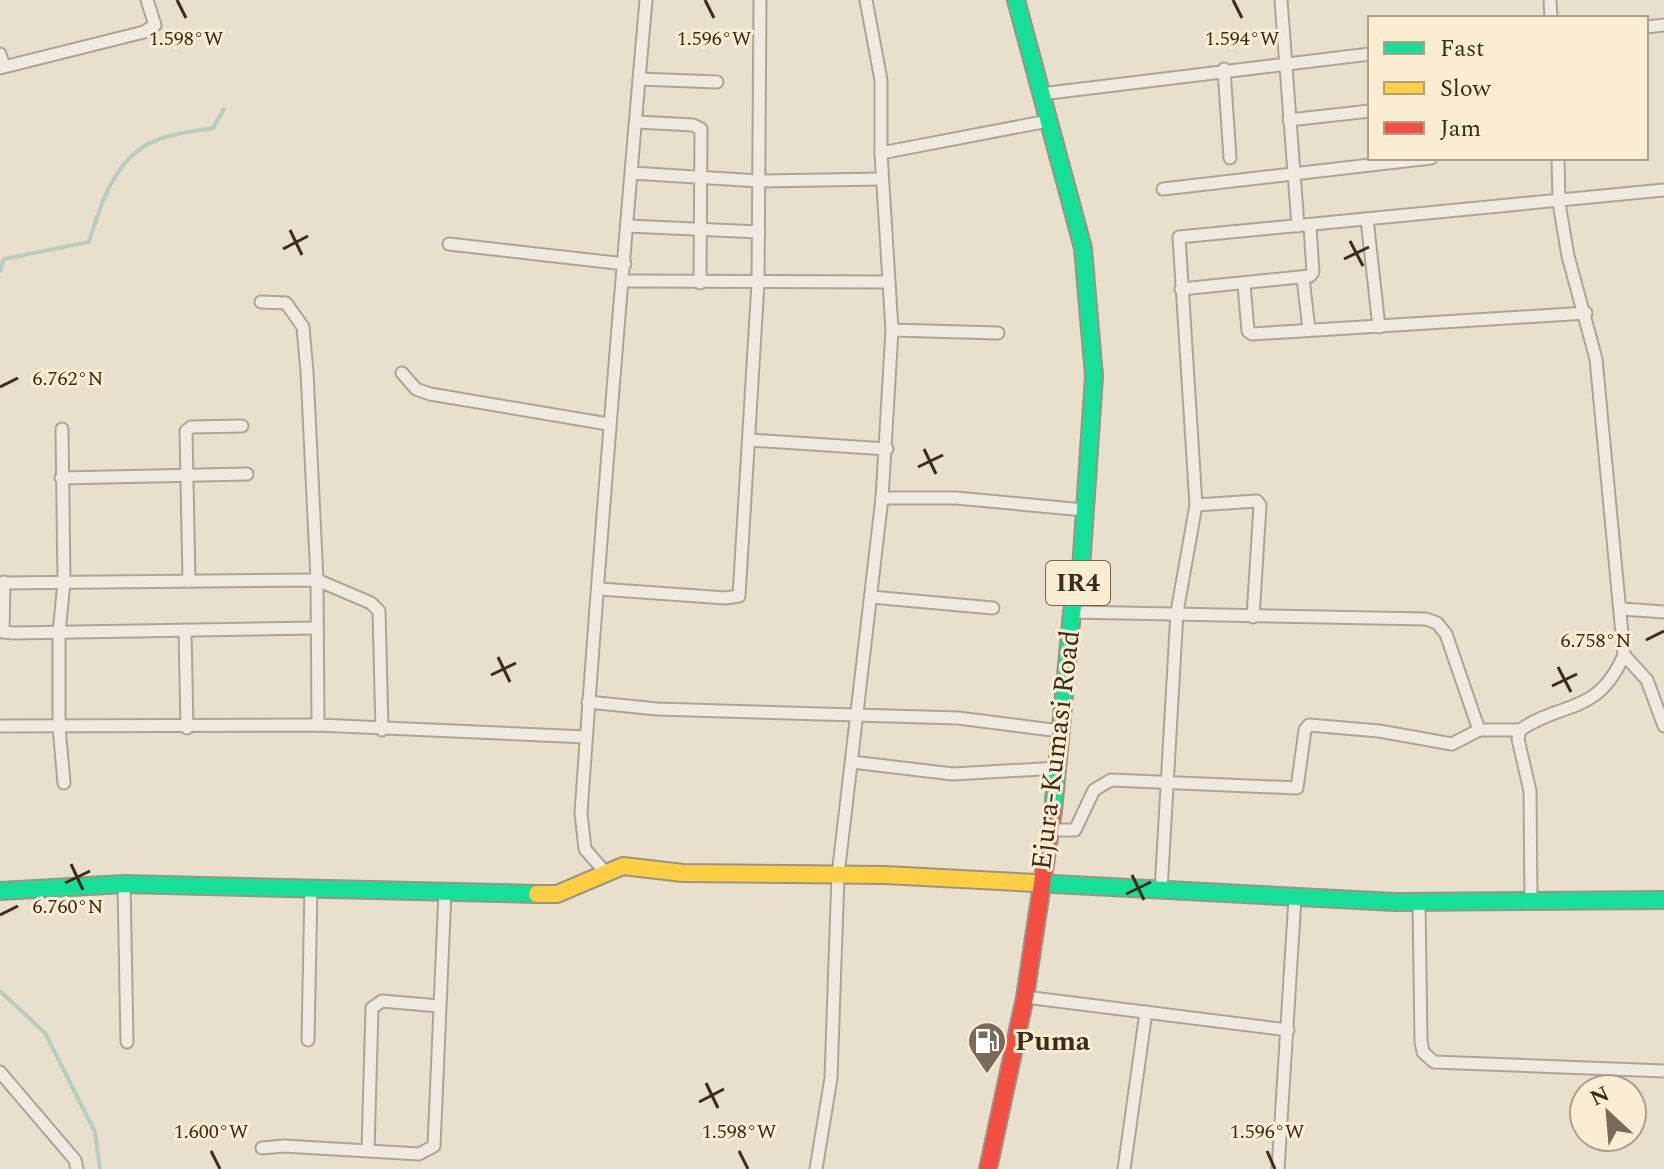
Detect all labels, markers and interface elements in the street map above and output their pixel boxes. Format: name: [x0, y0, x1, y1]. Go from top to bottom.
legend: [1368, 16, 1648, 160]
text: 1.598°W: [149, 24, 224, 54]
text: 1.596°W: [677, 24, 752, 54]
text: 1.594°W: [1205, 24, 1280, 54]
text: Fast: [1440, 31, 1485, 67]
text: Slow: [1440, 71, 1492, 107]
text: Jam: [1440, 111, 1481, 147]
text: 6.762°N: [33, 364, 103, 394]
road number: IR4: [1046, 561, 1110, 605]
text: 6.758°N: [1561, 626, 1631, 656]
street label: Ejura-Kumasi Road: [1020, 628, 1092, 872]
text: 6.760°N: [33, 892, 103, 922]
fuel station icon: Puma: [966, 1020, 1008, 1075]
place label: Puma: [1015, 1020, 1091, 1063]
north arrow: [1568, 1073, 1648, 1153]
text: N: [1585, 1078, 1615, 1115]
text: 1.600°W: [174, 1117, 249, 1147]
text: 1.598°W: [702, 1117, 777, 1147]
text: 1.596°W: [1230, 1117, 1305, 1147]

